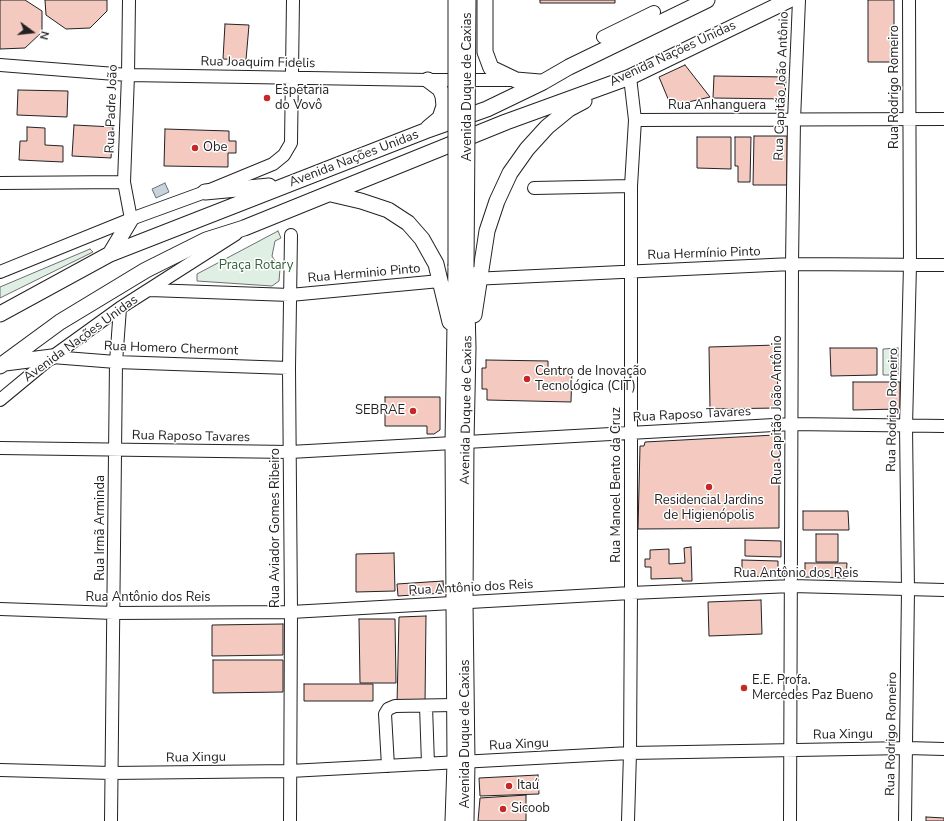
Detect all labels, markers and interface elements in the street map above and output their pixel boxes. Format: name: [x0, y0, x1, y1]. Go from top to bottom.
street label: Rua Capitão João Antônio: [772, 11, 792, 161]
north arrow: [12, 12, 52, 52]
street label: Avenida Duque de Caxias: [460, 12, 476, 162]
street label: Avenida Nações Unidas: [607, 18, 739, 90]
street label: Rua Rodrigo Romeiro: [887, 25, 903, 149]
text: N: [36, 29, 52, 41]
street label: Rua Joaquim Fidelis: [201, 54, 315, 72]
street label: Rua Padre João: [103, 64, 121, 154]
place label: Espetaria do Vovô: [275, 83, 329, 114]
marker: Espetaria do Vovô: [262, 93, 272, 103]
street label: Rua Anhanguera: [668, 98, 766, 114]
street label: Avenida Nações Unidas: [287, 127, 421, 191]
place label: Obe: [203, 140, 227, 156]
marker: Obe: [190, 143, 200, 153]
street label: Rua Hermínio Pinto: [647, 244, 761, 264]
park label: Praça Rotary: [219, 258, 293, 274]
street label: Rua Herminio Pinto: [307, 261, 421, 287]
street label: Avenida Nações Unidas: [21, 292, 141, 386]
street label: Avenida Duque de Caxias: [458, 335, 476, 485]
street label: Rua Capitão João Antônio: [770, 335, 786, 485]
street label: Rua Homero Chermont: [104, 339, 238, 359]
street label: Rua Rodrigo Romeiro: [884, 348, 902, 472]
place label: Centro de Inovação Tecnológica (CIT): [535, 364, 647, 395]
marker: Centro de Inovação Tecnológica (CIT): [522, 374, 532, 384]
place label: SEBRAE: [355, 403, 405, 419]
street label: Rua Raposo Tavares: [633, 404, 751, 426]
marker: SEBRAE: [408, 406, 418, 416]
street label: Rua Manoel Bento da Cruz: [609, 407, 625, 563]
street label: Rua Raposo Tavares: [132, 428, 250, 446]
street label: Rua Aviador Gomes Ribeiro: [268, 448, 284, 608]
street label: Rua Irmã Arminda: [93, 475, 109, 581]
marker: Residencial Jardins de Higienópolis: [704, 482, 714, 492]
place label: Residencial Jardins de Higienópolis: [654, 493, 764, 524]
street label: Rua Antônio dos Reis: [734, 566, 858, 582]
street label: Rua Antônio dos Reis: [408, 577, 534, 599]
street label: Rua Antônio dos Reis: [86, 590, 210, 606]
street label: Avenida Duque de Caxias: [458, 659, 474, 809]
street label: Rua Rodrigo Romeiro: [883, 672, 901, 796]
place label: E.E. Profa. Mercedes Paz Bueno: [752, 673, 873, 704]
marker: E.E. Profa. Mercedes Paz Bueno: [739, 683, 749, 693]
street label: Rua Xingu: [813, 727, 873, 743]
street label: Rua Xingu: [489, 736, 549, 754]
street label: Rua Xingu: [166, 750, 226, 766]
place label: Itaú: [517, 778, 539, 794]
marker: Itaú: [504, 781, 514, 791]
place label: Sicoob: [511, 801, 550, 817]
marker: Sicoob: [498, 804, 508, 814]

